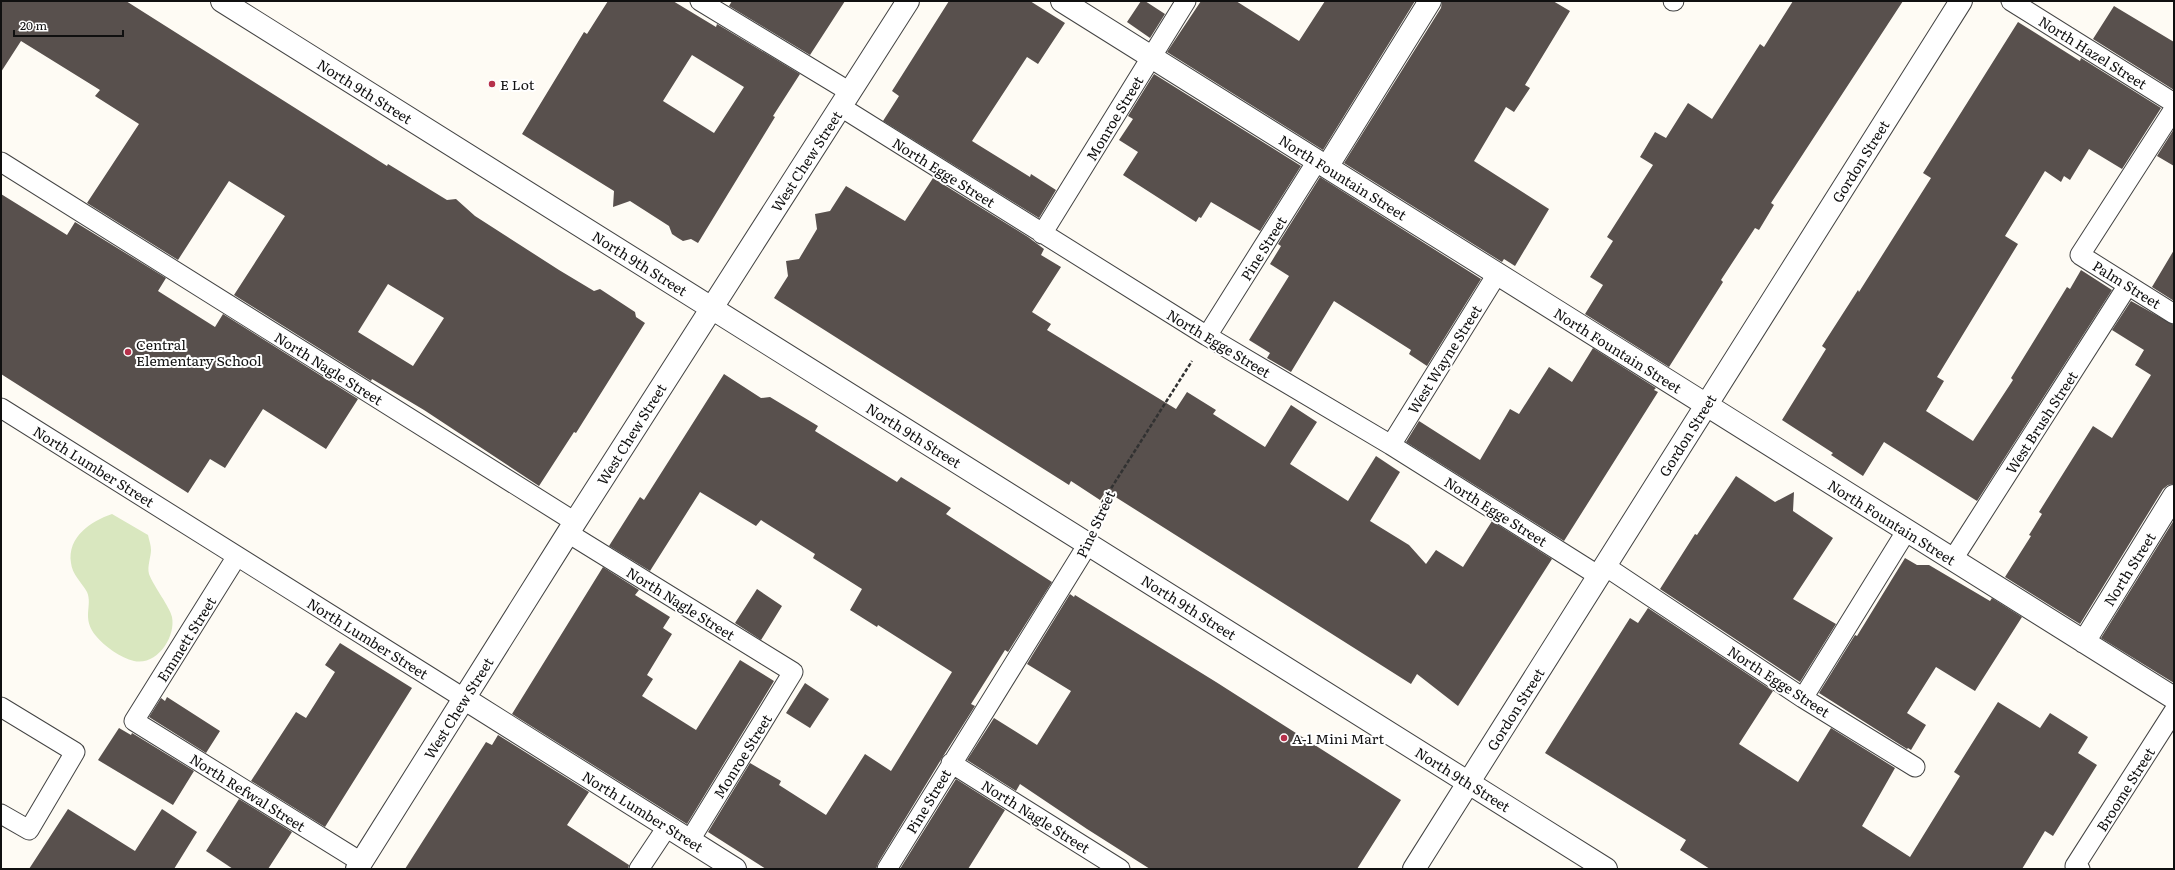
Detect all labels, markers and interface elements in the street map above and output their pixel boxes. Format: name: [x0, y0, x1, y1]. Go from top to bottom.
street label: North Hazel Street: [2035, 11, 2151, 94]
scale bar: [14, 12, 123, 38]
text: 20 m: [20, 16, 47, 34]
street label: North 9th Street: [314, 54, 417, 128]
street label: Monroe Street: [1081, 72, 1147, 164]
place label: E Lot: [500, 74, 535, 94]
marker: E Lot: [487, 79, 497, 89]
street label: West Chew Street: [766, 106, 846, 215]
street label: Gordon Street: [1827, 116, 1893, 206]
street label: North Fountain Street: [1275, 130, 1411, 225]
street label: North Egge Street: [889, 132, 1000, 212]
street label: Pine Street: [1235, 212, 1291, 284]
street label: North 9th Street: [589, 226, 692, 300]
street label: Palm Street: [2089, 255, 2165, 313]
street label: West Wayne Street: [1402, 300, 1486, 417]
street label: North Fountain Street: [1550, 303, 1686, 398]
street label: North Egge Street: [1163, 304, 1275, 382]
street label: North Nagle Street: [271, 327, 387, 410]
place label: Central Elementary School: [136, 334, 262, 370]
marker: Central Elementary School: [123, 347, 133, 357]
street label: West Brush Street: [2000, 366, 2082, 477]
street label: West Chew Street: [592, 379, 671, 489]
street label: Gordon Street: [1654, 390, 1720, 480]
street label: North 9th Street: [863, 398, 966, 472]
street label: North Lumber Street: [30, 421, 159, 512]
street label: North Egge Street: [1441, 471, 1552, 551]
street label: North Fountain Street: [1824, 475, 1960, 570]
street label: Pine Street: [1071, 487, 1120, 561]
street label: North Street: [2098, 528, 2160, 610]
street label: North Nagle Street: [623, 562, 739, 645]
street label: North 9th Street: [1138, 570, 1241, 644]
street label: Emmett Street: [152, 592, 220, 685]
street label: North Lumber Street: [304, 593, 433, 684]
street label: North Egge Street: [1724, 641, 1834, 722]
street label: West Chew Street: [419, 653, 498, 763]
street label: Gordon Street: [1482, 664, 1548, 754]
street label: Monroe Street: [708, 710, 776, 802]
place label: A-1 Mini Mart: [1292, 728, 1384, 748]
marker: A-1 Mini Mart: [1279, 733, 1289, 743]
street label: North 9th Street: [1412, 742, 1515, 816]
street label: Broome Street: [2091, 743, 2159, 835]
street label: North Refwal Street: [186, 748, 310, 836]
street label: Pine Street: [901, 765, 955, 837]
street label: North Lumber Street: [579, 766, 708, 857]
street label: North Nagle Street: [978, 775, 1094, 858]

